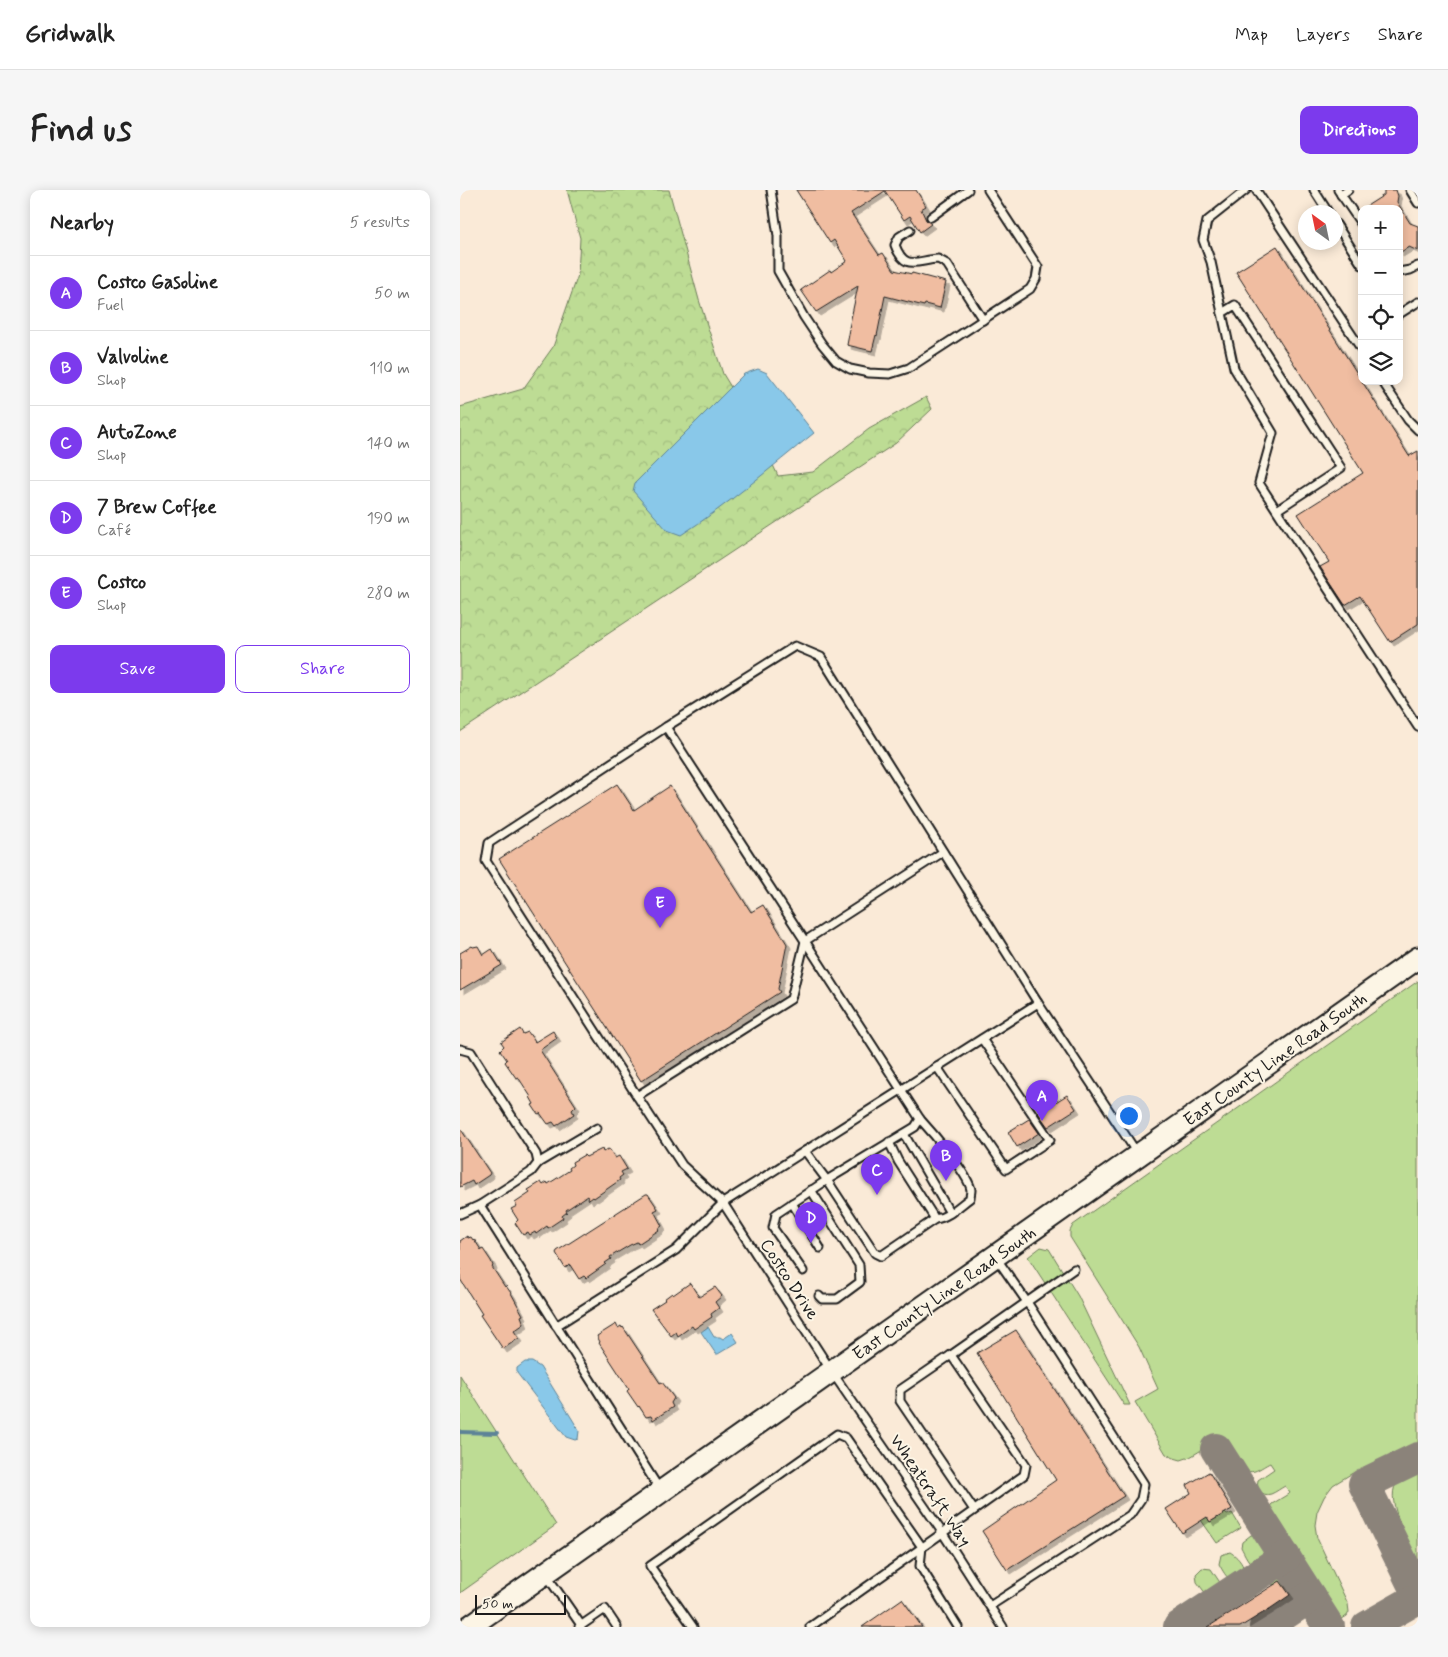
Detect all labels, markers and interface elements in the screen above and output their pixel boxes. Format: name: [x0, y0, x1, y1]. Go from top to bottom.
text: Gridwalk: [25, 19, 115, 50]
text: Map: [1235, 23, 1268, 47]
text: Layers: [1296, 23, 1350, 47]
text: Share: [1378, 23, 1423, 47]
button: Directions: [1300, 106, 1418, 154]
text: Find us: [30, 107, 132, 153]
north arrow: [1298, 205, 1343, 250]
map controls: [1358, 205, 1403, 385]
button: +: [1358, 205, 1403, 250]
text: Nearby: [50, 209, 114, 237]
text: 5 results: [350, 212, 410, 233]
button: −: [1358, 250, 1403, 295]
text: Costco Gasoline: [97, 270, 218, 295]
text: A: [61, 283, 71, 304]
text: 50 m: [374, 283, 410, 304]
text: Fuel: [97, 295, 124, 316]
button: locate: [1358, 295, 1403, 340]
button: layers: [1358, 340, 1403, 385]
text: Valvoline: [97, 345, 169, 370]
text: B: [61, 358, 71, 379]
text: 110 m: [369, 358, 410, 379]
text: Shop: [97, 370, 126, 391]
text: AutoZone: [97, 420, 177, 445]
text: C: [60, 433, 72, 454]
text: 140 m: [366, 433, 410, 454]
text: Shop: [97, 445, 126, 466]
text: 7 Brew Coffee: [97, 495, 217, 520]
text: D: [60, 508, 72, 529]
text: 190 m: [367, 508, 410, 529]
text: Café: [97, 520, 131, 541]
text: Costco: [97, 570, 146, 595]
text: E: [61, 583, 71, 604]
text: 280 m: [367, 583, 410, 604]
text: Shop: [97, 595, 126, 616]
button: Save: [50, 645, 225, 693]
button: Share: [235, 645, 410, 693]
pin: E: [644, 887, 676, 928]
street label: East County Line Road South: [1179, 987, 1372, 1132]
pin: A: [1026, 1080, 1058, 1121]
your location: [1116, 1103, 1142, 1129]
pin: B: [930, 1140, 962, 1181]
pin: C: [861, 1154, 893, 1195]
pin: D: [795, 1202, 827, 1243]
street label: East County Line Road South: [848, 1221, 1041, 1366]
street label: Costco Drive: [754, 1234, 824, 1325]
street label: Wheatcraft Way: [884, 1430, 977, 1551]
scale bar: [475, 1592, 566, 1615]
text: 50 m: [482, 1595, 513, 1613]

